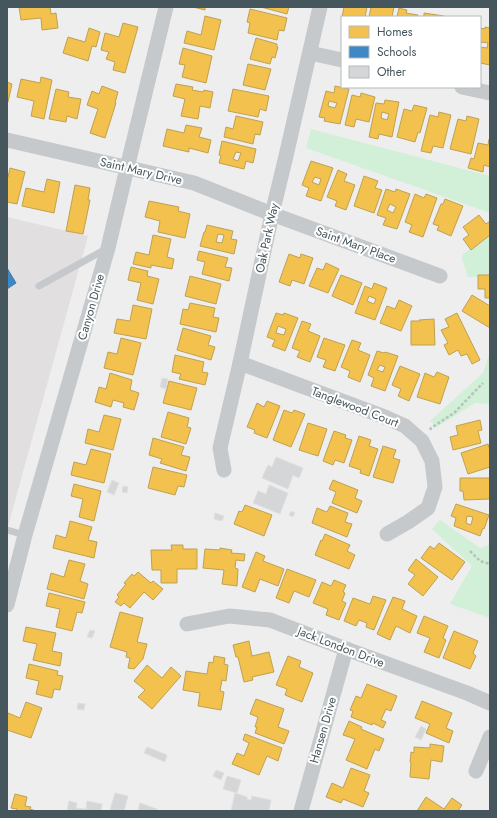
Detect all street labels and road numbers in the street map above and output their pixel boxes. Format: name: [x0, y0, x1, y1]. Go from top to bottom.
street label: Saint Mary Drive: [98, 153, 184, 189]
street label: Oak Park Way: [251, 201, 283, 274]
street label: Saint Mary Place: [313, 222, 399, 268]
street label: Canyon Drive: [73, 272, 109, 342]
street label: Tanglewood Court: [309, 382, 401, 432]
street label: Jack London Drive: [293, 621, 387, 672]
street label: Hansen Drive: [305, 695, 341, 765]

